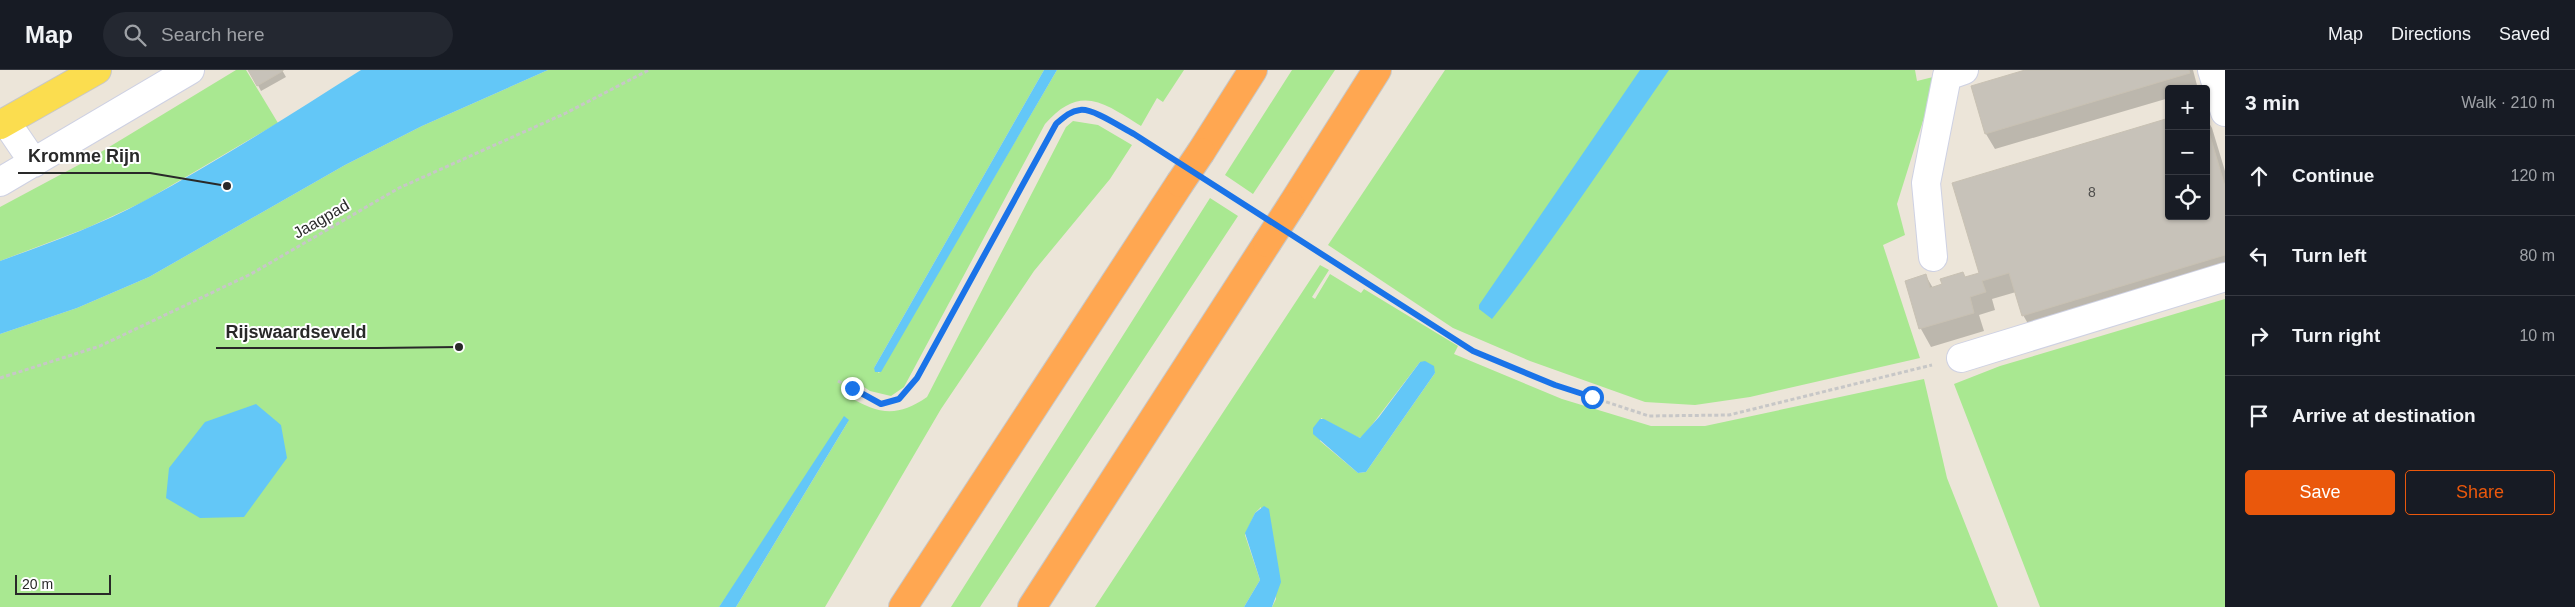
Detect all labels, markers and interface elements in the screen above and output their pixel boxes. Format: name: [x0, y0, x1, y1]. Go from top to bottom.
search box: [103, 12, 453, 57]
text: Map: [25, 21, 73, 48]
icon: search: [121, 21, 149, 49]
text: Search here: [161, 24, 265, 45]
text: Map: [2328, 24, 2363, 44]
text: Directions: [2391, 24, 2471, 44]
text: Saved: [2499, 24, 2550, 44]
map controls: [2165, 85, 2210, 220]
button: +: [2165, 85, 2210, 130]
text: 3 min: [2245, 91, 2300, 114]
text: Walk · 210 m: [2461, 94, 2555, 111]
button: −: [2165, 130, 2210, 175]
callout: Kromme Rijn: [18, 140, 150, 173]
text: Kromme Rijn: [28, 146, 140, 166]
icon: ahead: [2245, 162, 2273, 190]
text: Continue: [2292, 165, 2374, 186]
text: 120 m: [2511, 167, 2555, 184]
button: locate: [2165, 175, 2210, 220]
house number: 8: [2088, 184, 2096, 200]
street label: Jaagpad: [290, 196, 352, 242]
icon: left: [2245, 242, 2273, 270]
text: Turn left: [2292, 245, 2367, 266]
text: 80 m: [2519, 247, 2555, 264]
callout: Rijswaardseveld: [216, 315, 377, 348]
text: Rijswaardseveld: [225, 322, 367, 342]
icon: right: [2245, 322, 2273, 350]
text: Turn right: [2292, 325, 2380, 346]
text: 10 m: [2519, 327, 2555, 344]
route end: [841, 377, 864, 400]
route start: [1581, 386, 1604, 409]
icon: arrive: [2245, 402, 2273, 430]
text: Arrive at destination: [2292, 405, 2476, 426]
button: Save: [2245, 470, 2395, 515]
button: Share: [2405, 470, 2555, 515]
scale bar: [15, 572, 111, 595]
text: 20 m: [22, 576, 53, 592]

